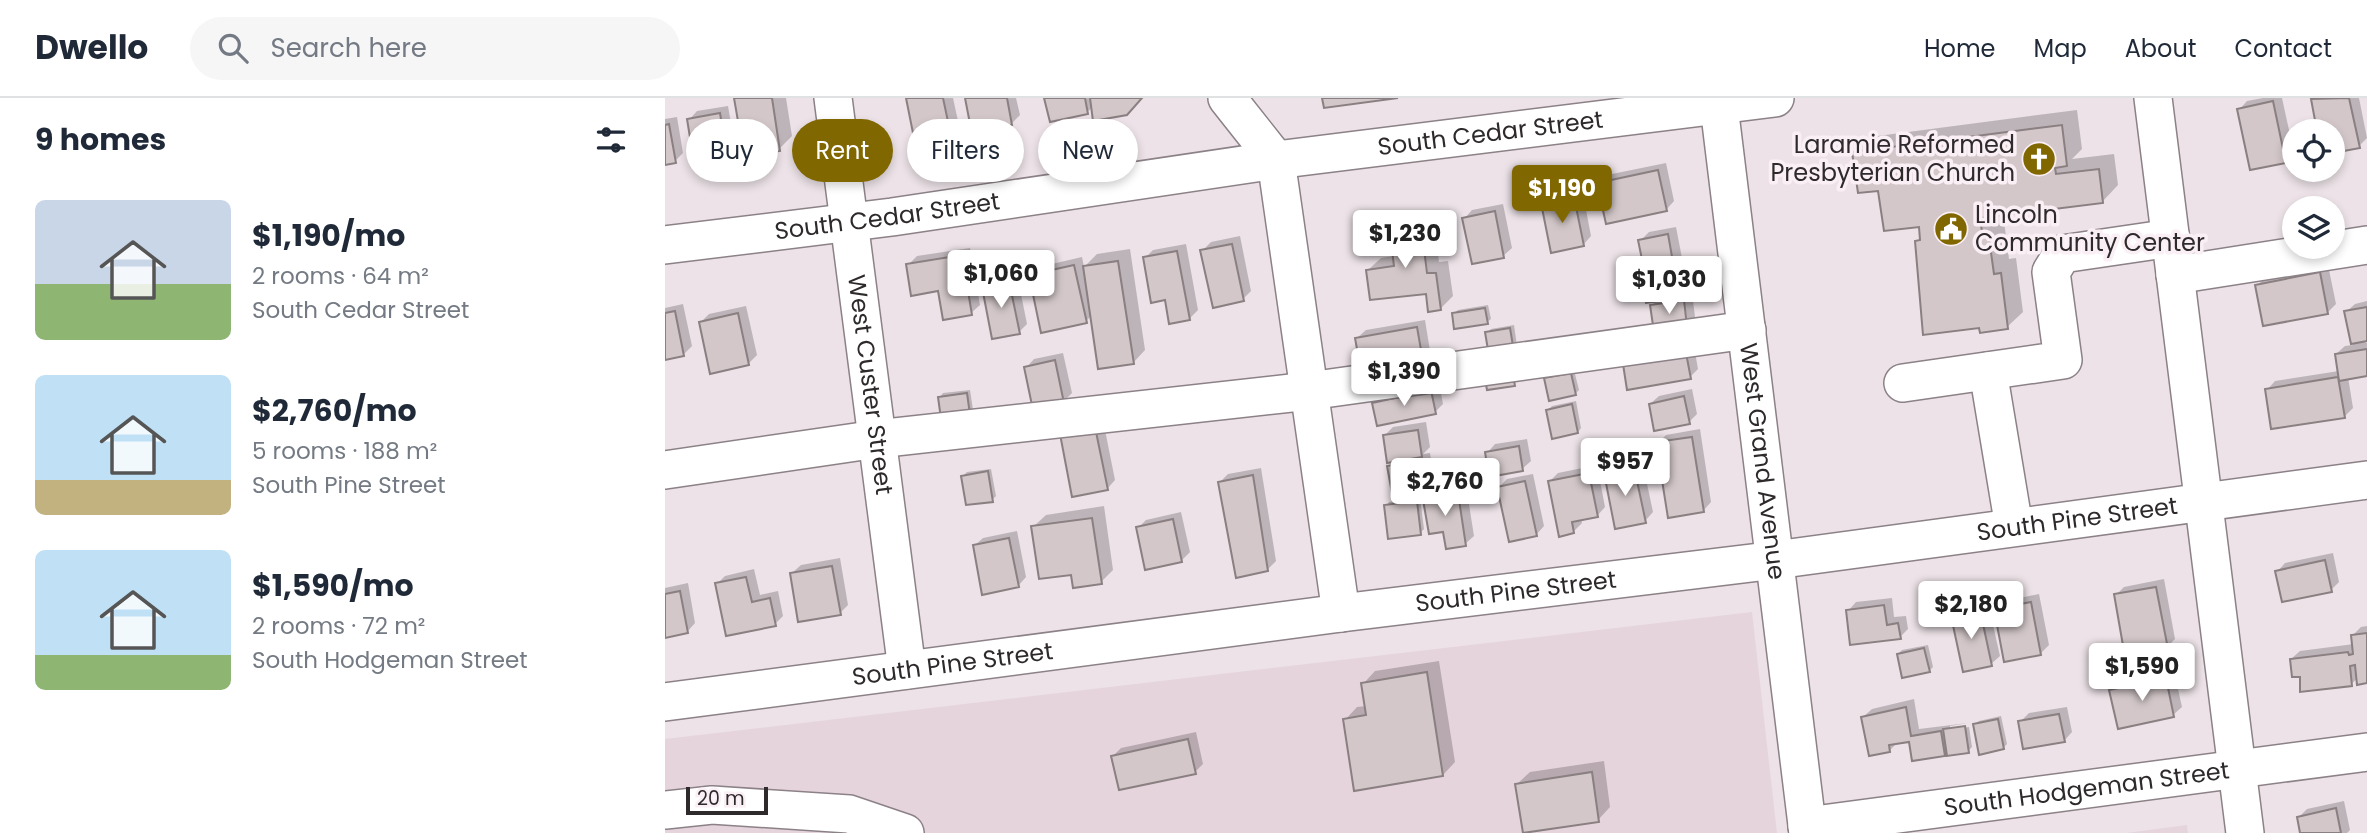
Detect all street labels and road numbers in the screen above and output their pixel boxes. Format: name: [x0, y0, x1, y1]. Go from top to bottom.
street label: South Cedar Street: [1376, 102, 1605, 163]
street label: South Cedar Street: [773, 184, 1002, 247]
street label: West Custer Street: [840, 272, 901, 497]
street label: West Grand Avenue: [1732, 341, 1794, 581]
street label: South Pine Street: [1975, 489, 2180, 549]
street label: South Pine Street: [1413, 563, 1618, 620]
street label: South Pine Street: [850, 634, 1055, 693]
street label: South Hodgeman Street: [1942, 753, 2231, 824]

